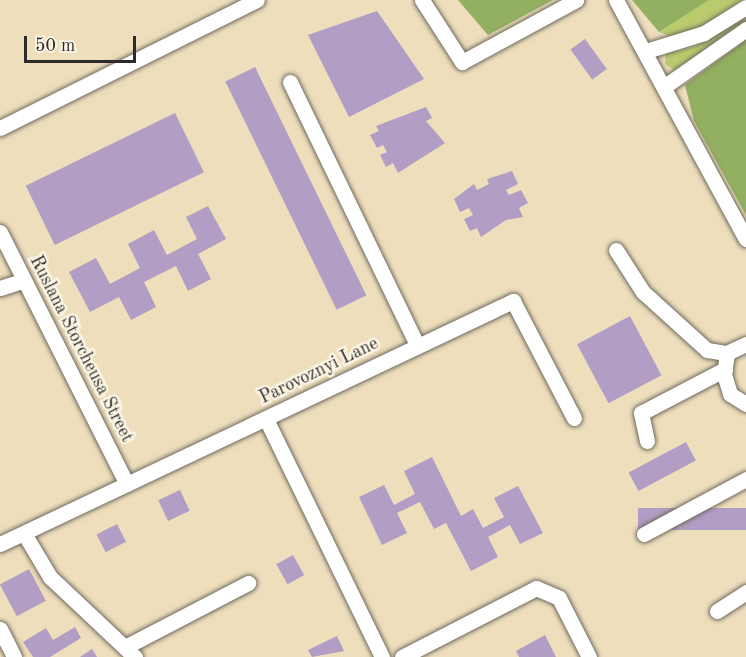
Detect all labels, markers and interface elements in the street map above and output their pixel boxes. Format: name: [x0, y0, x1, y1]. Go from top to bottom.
scale bar: [27, 24, 140, 62]
text: 50 m: [35, 37, 75, 55]
street label: Ruslana Storcheusa Street: [25, 252, 137, 446]
street label: Parovoznyi Lane: [256, 333, 382, 409]

